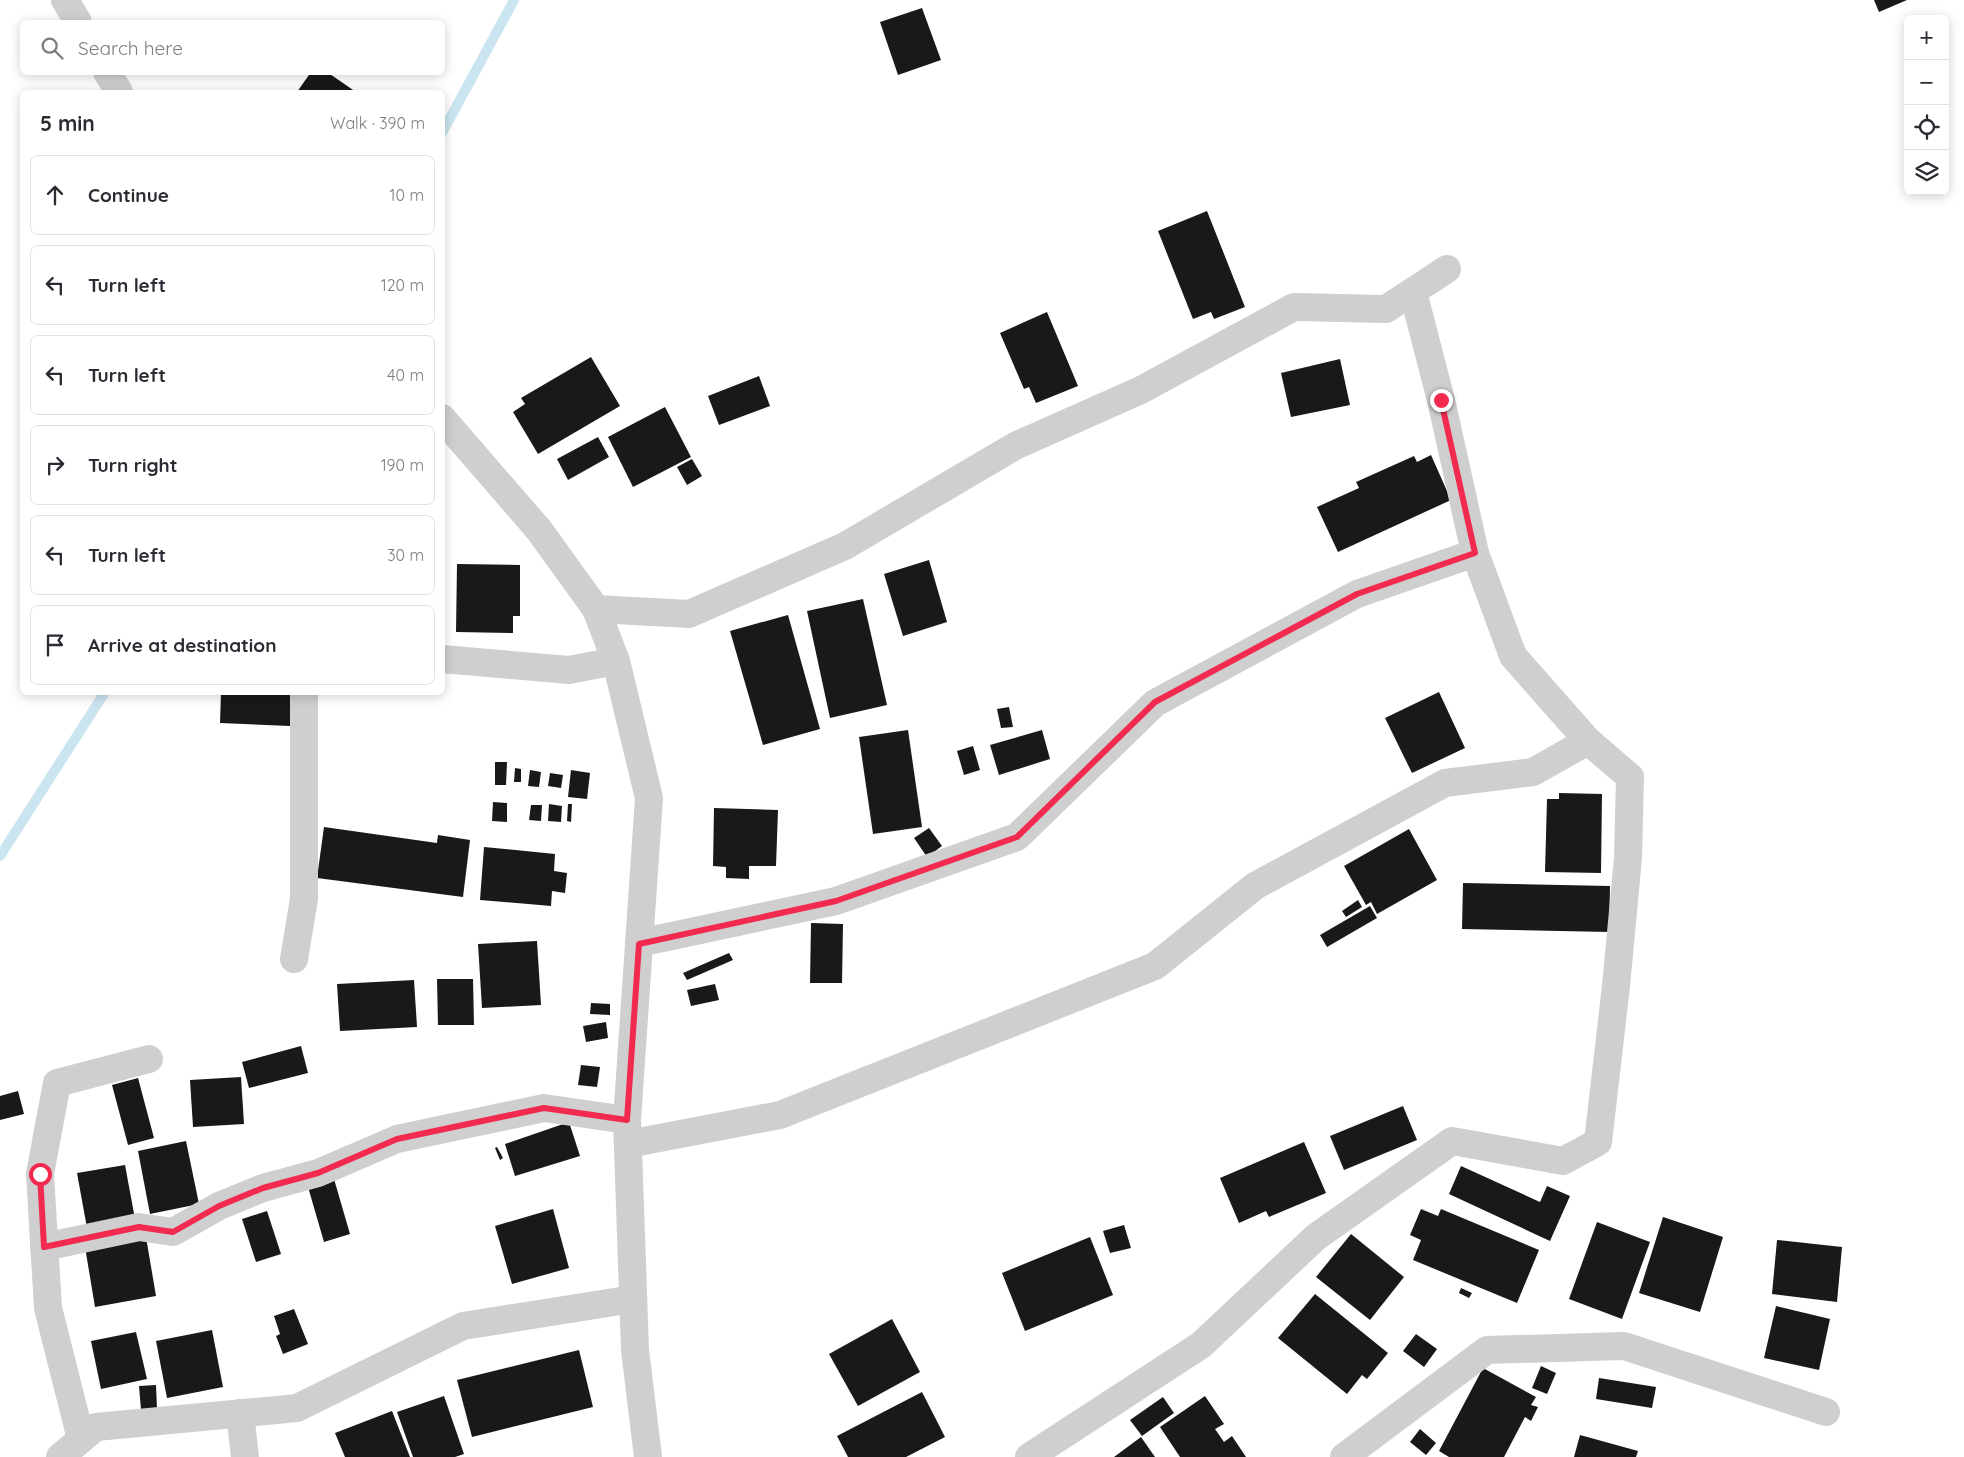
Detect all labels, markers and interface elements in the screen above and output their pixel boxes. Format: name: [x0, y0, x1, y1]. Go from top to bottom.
map controls: [1904, 15, 1949, 195]
button: +: [1904, 15, 1949, 60]
search box: [20, 20, 445, 75]
icon: search: [38, 34, 66, 62]
text: Search here: [78, 36, 183, 60]
button: −: [1904, 60, 1949, 105]
button: locate: [1904, 105, 1949, 150]
text: 5 min: [40, 110, 95, 136]
text: Walk · 390 m: [330, 113, 425, 133]
button: layers: [1904, 150, 1949, 195]
icon: ahead: [41, 181, 69, 209]
text: Continue: [88, 183, 169, 207]
text: 10 m: [390, 185, 424, 205]
icon: left: [41, 271, 69, 299]
text: Turn left: [88, 273, 166, 297]
text: 120 m: [381, 275, 424, 295]
icon: left: [41, 361, 69, 389]
text: Turn left: [88, 363, 166, 387]
text: 40 m: [387, 365, 424, 385]
route end: [1430, 389, 1453, 412]
icon: right: [41, 451, 69, 479]
text: Turn right: [88, 453, 177, 477]
text: 190 m: [381, 455, 424, 475]
icon: left: [41, 541, 69, 569]
text: Turn left: [88, 543, 166, 567]
text: 30 m: [387, 545, 424, 565]
icon: arrive: [41, 631, 69, 659]
text: Arrive at destination: [88, 633, 277, 657]
route start: [29, 1163, 52, 1186]

